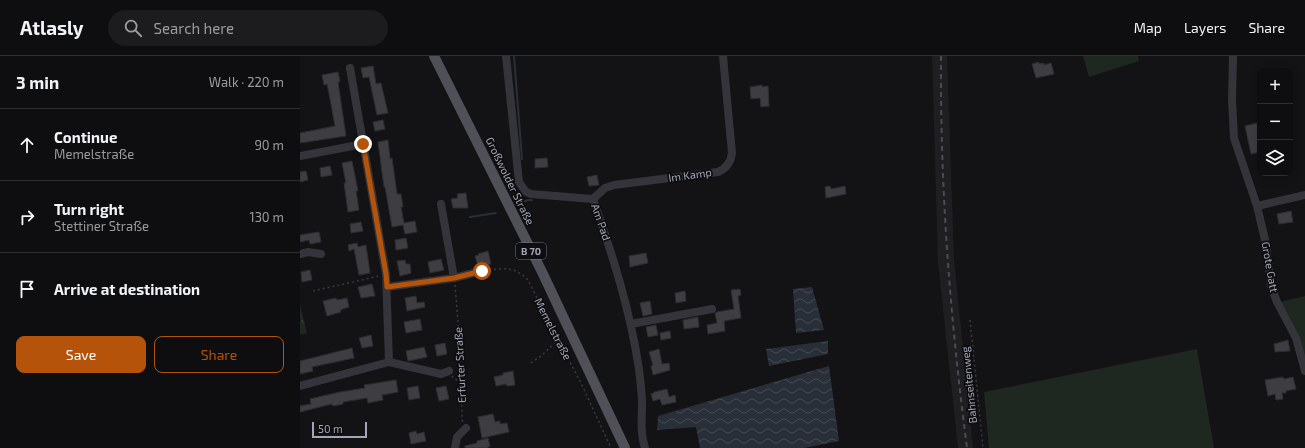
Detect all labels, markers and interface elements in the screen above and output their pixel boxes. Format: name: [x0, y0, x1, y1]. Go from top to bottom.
search box: [108, 10, 388, 46]
text: Atlasly: [20, 16, 84, 39]
icon: search: [122, 17, 144, 39]
text: Search here: [154, 19, 234, 37]
text: Map: [1134, 19, 1162, 36]
text: Layers: [1184, 19, 1226, 36]
text: Share: [1248, 19, 1285, 36]
map controls: [1257, 68, 1293, 176]
button: +: [1257, 68, 1293, 104]
text: 3 min: [16, 72, 59, 92]
text: Walk · 220 m: [209, 74, 284, 90]
button: −: [1257, 104, 1293, 140]
text: Continue: [54, 128, 117, 146]
icon: ahead: [16, 134, 38, 156]
route end: [354, 135, 372, 153]
street label: Großwolder Straße: [484, 135, 537, 227]
text: 90 m: [254, 137, 284, 153]
button: layers: [1257, 140, 1293, 176]
text: Memelstraße: [54, 146, 134, 162]
street label: Im Kamp: [667, 165, 712, 184]
text: Turn right: [54, 200, 124, 218]
street label: Am Pad: [589, 202, 614, 242]
icon: right: [16, 206, 38, 228]
text: 130 m: [249, 209, 284, 225]
text: Stettiner Straße: [54, 218, 149, 234]
street label: Grote Gatt: [1260, 241, 1281, 293]
road number: B 70: [516, 243, 546, 259]
route start: [473, 262, 491, 280]
icon: arrive: [16, 278, 38, 300]
text: Arrive at destination: [54, 280, 200, 298]
street label: Memelstraße: [532, 296, 575, 362]
street label: Erfurter Straße: [451, 327, 468, 403]
button: Save: [16, 336, 146, 373]
button: Share: [154, 336, 284, 373]
street label: Bahnseitenweg: [958, 346, 979, 424]
scale bar: [312, 420, 367, 439]
text: 50 m: [318, 422, 343, 435]

